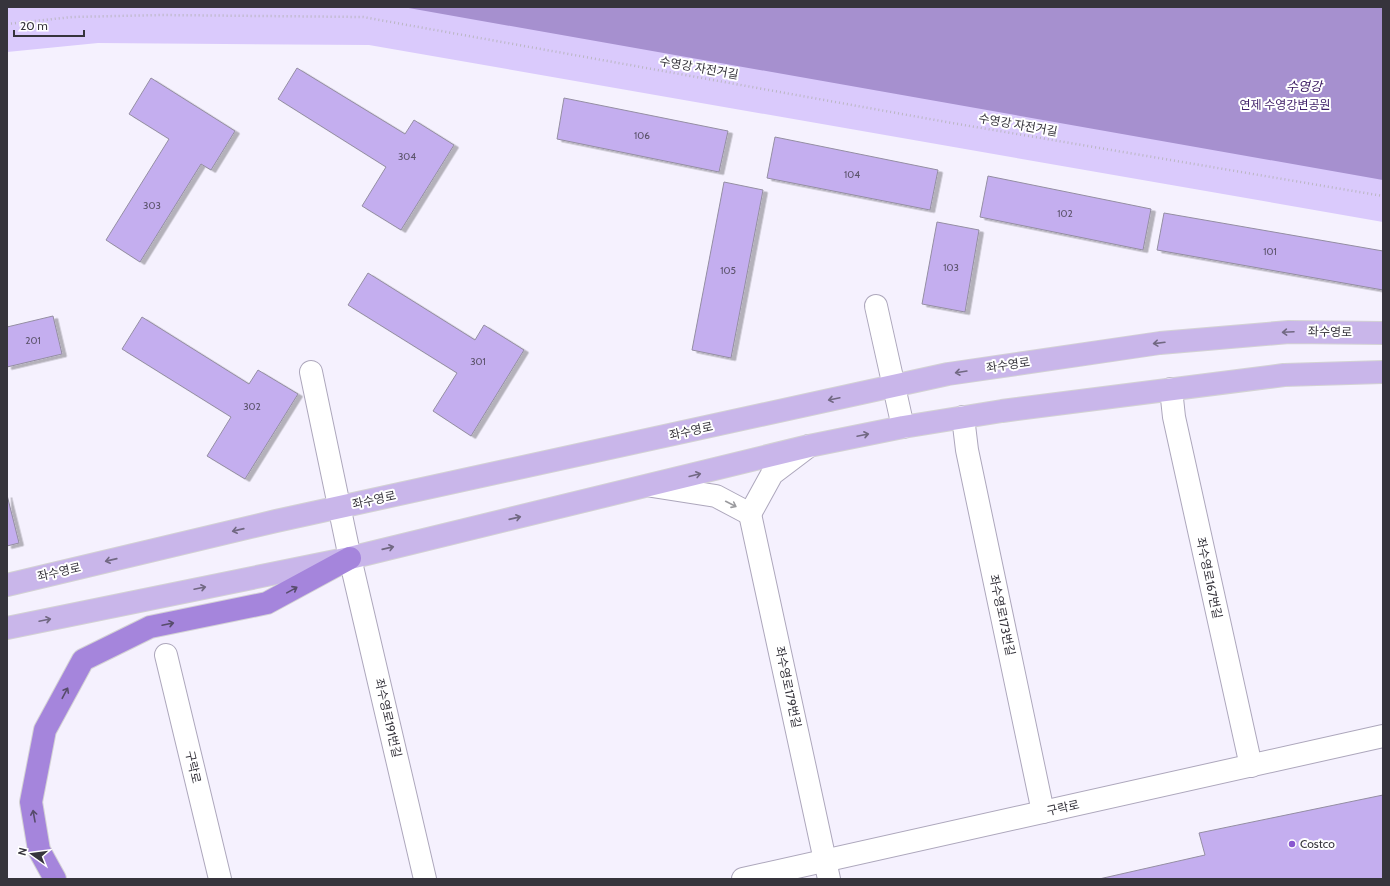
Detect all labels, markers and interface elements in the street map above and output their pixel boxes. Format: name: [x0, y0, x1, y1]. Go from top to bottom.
scale bar: [14, 12, 84, 38]
text: 20 m: [20, 18, 48, 33]
street label: 수영강 자전거길: [658, 53, 740, 82]
water label: 수영강: [1286, 78, 1324, 94]
park label: 연제 수영강변공원: [1239, 97, 1331, 112]
street label: 수영강 자전거길: [977, 110, 1059, 139]
house number: 106: [634, 129, 650, 142]
house number: 304: [398, 150, 416, 163]
house number: 104: [844, 168, 860, 181]
house number: 303: [143, 199, 161, 212]
house number: 102: [1057, 207, 1073, 220]
house number: 101: [1263, 245, 1277, 258]
house number: 103: [943, 261, 959, 274]
house number: 105: [720, 264, 736, 277]
street label: 좌수영로: [1308, 324, 1352, 339]
one-way arrow: [1282, 328, 1295, 336]
house number: 201: [25, 334, 41, 347]
one-way arrow: [1153, 340, 1166, 347]
street label: 좌수영로: [985, 354, 1031, 375]
house number: 301: [470, 355, 486, 368]
one-way arrow: [955, 368, 968, 376]
one-way arrow: [827, 396, 840, 404]
house number: 302: [243, 400, 261, 413]
street label: 좌수영로: [668, 419, 714, 442]
one-way arrow: [856, 431, 869, 439]
one-way arrow: [689, 471, 702, 478]
street label: 좌수영로: [351, 488, 397, 511]
one-way arrow: [724, 501, 736, 508]
one-way arrow: [508, 514, 521, 522]
one-way arrow: [232, 527, 245, 535]
street label: 좌수영로167번길: [1194, 536, 1225, 620]
one-way arrow: [381, 544, 394, 552]
one-way arrow: [105, 557, 118, 564]
street label: 좌수영로: [36, 559, 82, 584]
street label: 좌수영로173번길: [987, 573, 1018, 657]
one-way arrow: [193, 584, 206, 592]
one-way arrow: [286, 585, 298, 593]
one-way arrow: [38, 616, 51, 624]
one-way arrow: [161, 619, 174, 627]
street label: 좌수영로179번길: [773, 645, 804, 729]
street label: 좌수영로191번길: [372, 677, 405, 759]
one-way arrow: [62, 687, 69, 699]
street label: 구락로: [182, 749, 205, 785]
street label: 구락로: [1045, 796, 1081, 819]
one-way arrow: [30, 810, 38, 823]
north arrow: [12, 834, 52, 874]
place label: Costco: [1300, 836, 1335, 851]
marker: Costco: [1287, 839, 1297, 849]
text: N: [15, 846, 30, 857]

